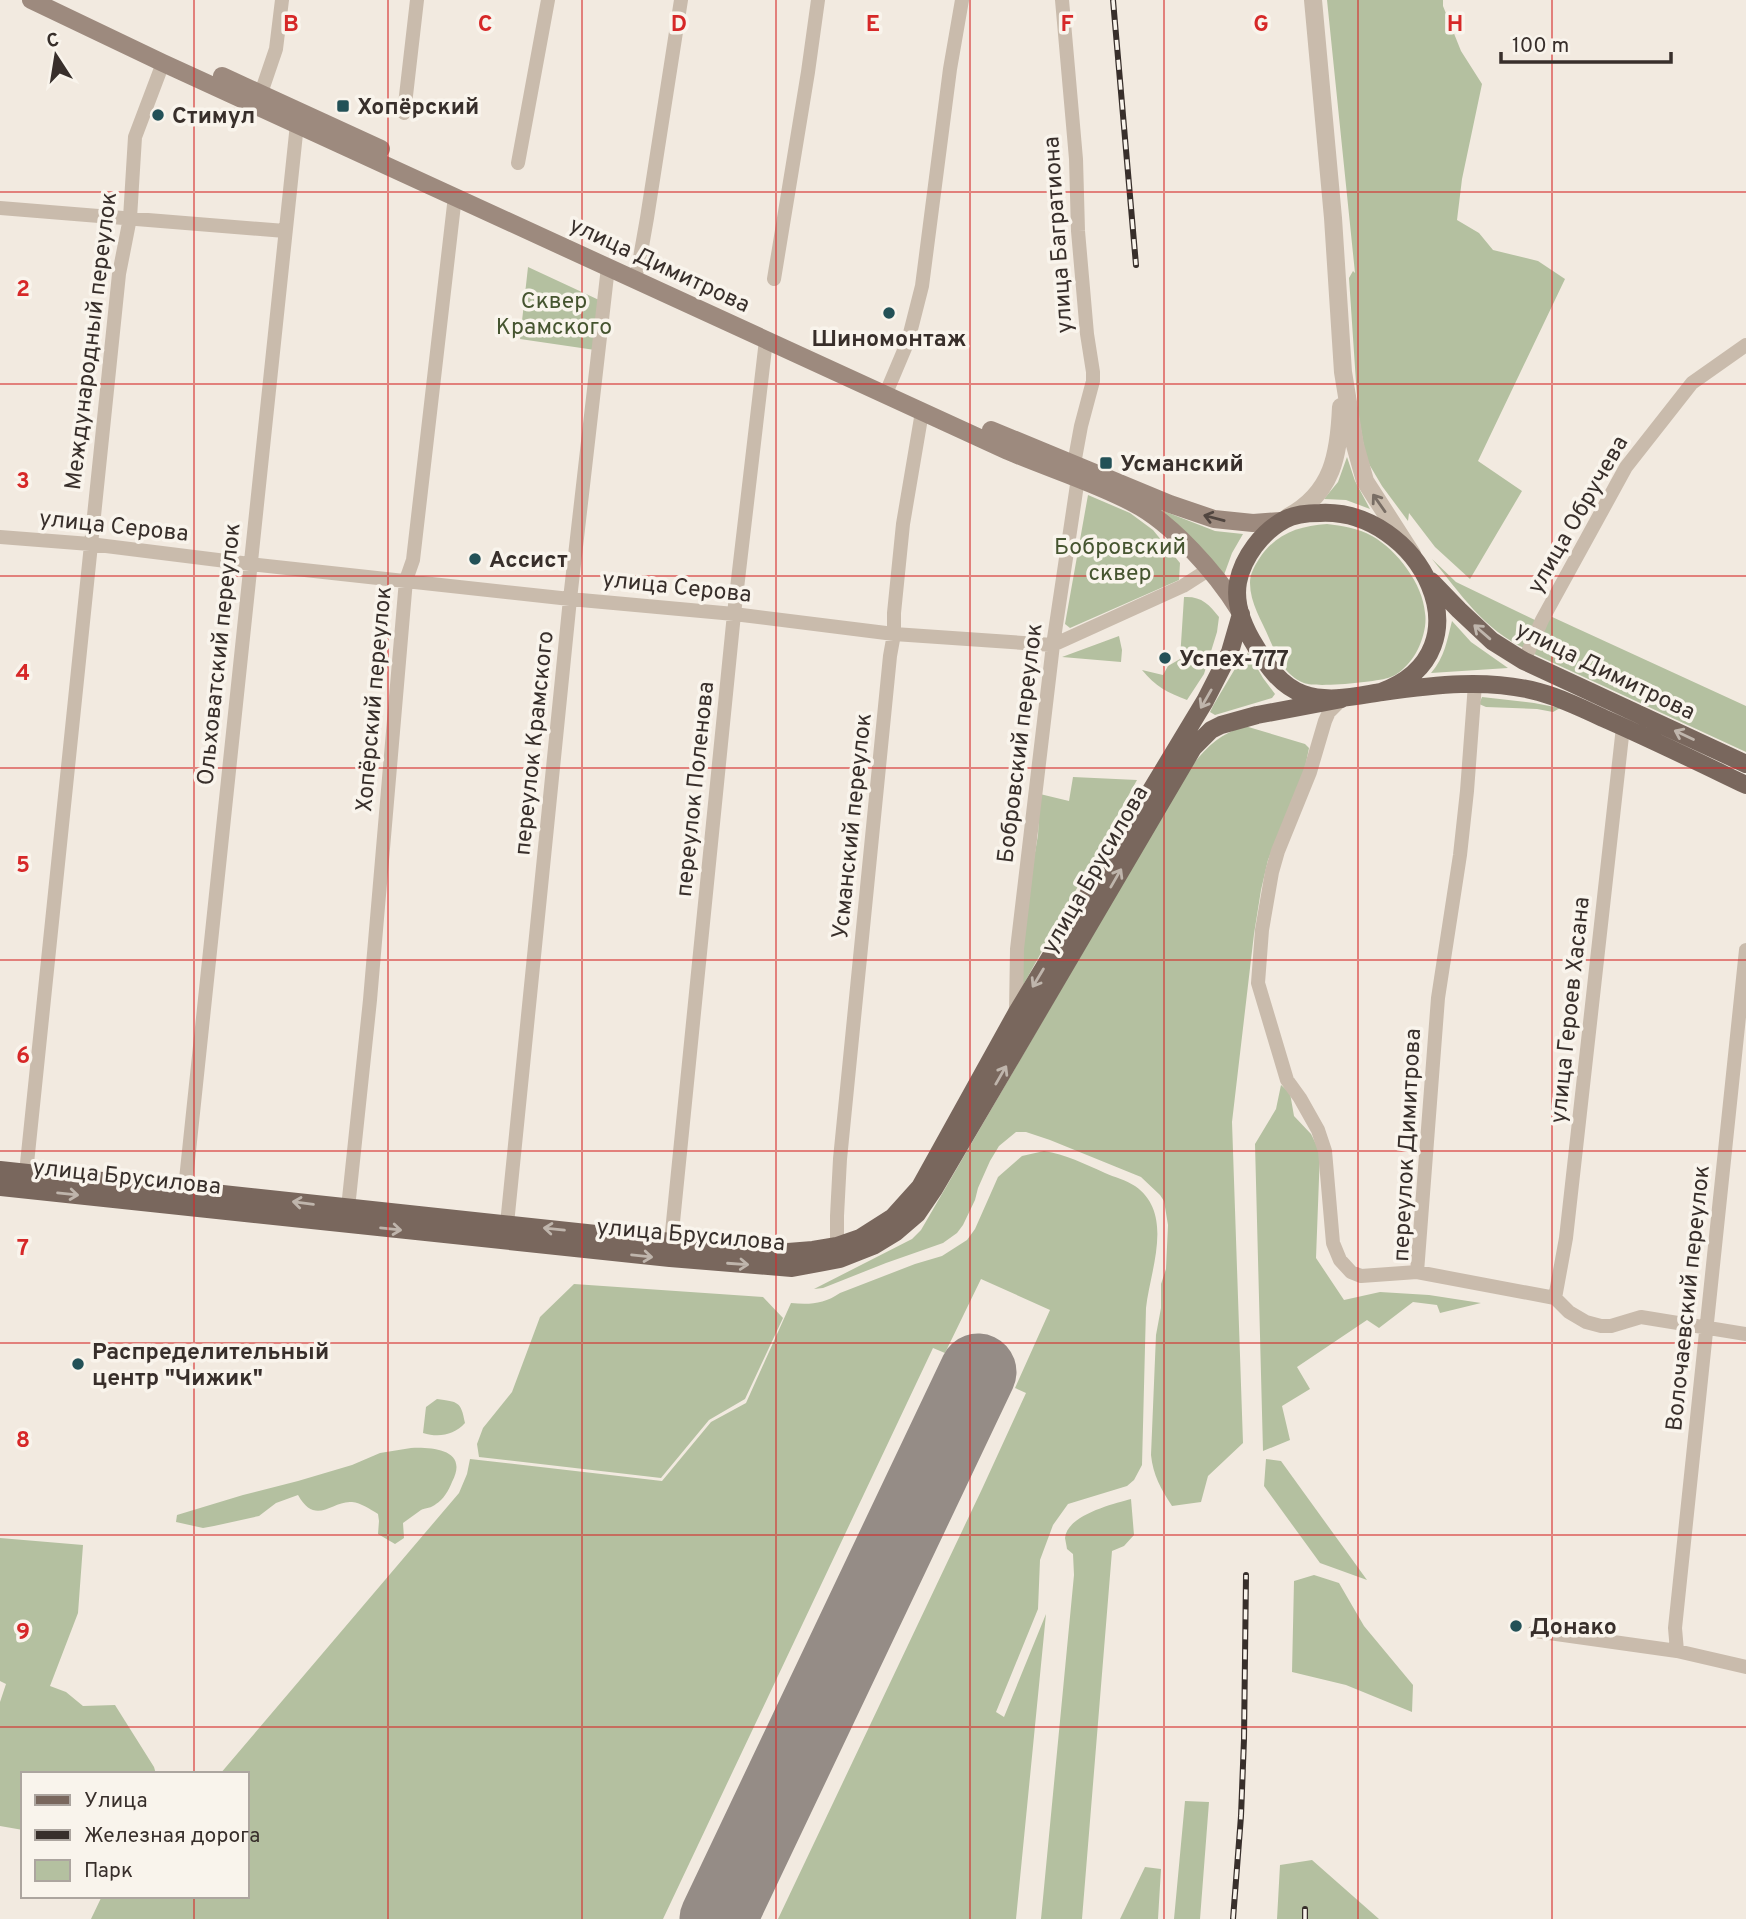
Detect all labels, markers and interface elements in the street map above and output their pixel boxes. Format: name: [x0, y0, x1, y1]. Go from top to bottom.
text: B: [283, 11, 299, 40]
text: C: [478, 11, 492, 40]
text: D: [671, 11, 687, 40]
text: E: [866, 11, 880, 40]
text: F: [1060, 11, 1074, 40]
text: G: [1253, 11, 1269, 40]
text: H: [1447, 11, 1463, 40]
north arrow: [21, 21, 91, 91]
scale bar: [1501, 21, 1671, 65]
text: С: [44, 28, 61, 54]
text: 100 m: [1512, 33, 1569, 60]
place label: Хопёрский: [357, 94, 479, 123]
marker: Хопёрский: [335, 98, 351, 114]
place label: Стимул: [172, 103, 255, 132]
marker: Стимул: [150, 107, 166, 123]
street label: улица Багратиона: [1038, 135, 1081, 334]
street label: Международный переулок: [60, 191, 125, 492]
street label: улица Димитрова: [564, 212, 754, 321]
text: 2: [16, 276, 30, 305]
park label: Сквер Крамского: [496, 288, 612, 343]
marker: Шиномонтаж: [881, 305, 897, 321]
place label: Шиномонтаж: [812, 326, 966, 355]
street label: улица Обручева: [1522, 431, 1636, 600]
place label: Усманский: [1120, 451, 1244, 480]
marker: Усманский: [1098, 455, 1114, 471]
text: 3: [16, 468, 30, 497]
one-way arrow: [1372, 494, 1386, 513]
street label: улица Серова: [37, 505, 190, 550]
one-way arrow: [1203, 510, 1225, 523]
street label: Ольховатский переулок: [192, 522, 249, 787]
park label: Бобровский сквер: [1054, 534, 1186, 589]
place label: Ассист: [489, 547, 568, 576]
marker: Ассист: [467, 551, 483, 567]
street label: улица Серова: [600, 566, 753, 611]
street label: Хопёрский переулок: [351, 585, 400, 813]
street label: улица Димитрова: [1510, 616, 1699, 728]
street label: Бобровский переулок: [992, 622, 1051, 865]
one-way arrow: [1473, 624, 1491, 640]
street label: переулок Крамского: [509, 630, 562, 857]
place label: Успех-777: [1179, 646, 1289, 675]
marker: Успех-777: [1157, 650, 1173, 666]
text: 4: [16, 660, 30, 689]
street label: переулок Поленова: [671, 680, 722, 898]
one-way arrow: [1199, 688, 1212, 709]
street label: Усманский переулок: [827, 712, 880, 941]
one-way arrow: [1674, 728, 1695, 741]
street label: улица Брусилова: [1036, 781, 1156, 959]
text: 5: [16, 852, 30, 881]
one-way arrow: [1110, 869, 1124, 889]
street label: улица Героев Хасана: [1545, 896, 1598, 1125]
one-way arrow: [1030, 967, 1044, 987]
street label: переулок Димитрова: [1388, 1028, 1429, 1263]
text: 6: [16, 1043, 30, 1072]
one-way arrow: [994, 1065, 1008, 1085]
street label: улица Брусилова: [31, 1154, 222, 1203]
street label: Волочаевский переулок: [1661, 1164, 1718, 1433]
one-way arrow: [56, 1188, 79, 1201]
one-way arrow: [293, 1196, 315, 1209]
street label: улица Брусилова: [595, 1214, 786, 1259]
one-way arrow: [380, 1223, 402, 1236]
one-way arrow: [543, 1223, 566, 1236]
text: 7: [17, 1235, 29, 1264]
one-way arrow: [630, 1249, 653, 1262]
one-way arrow: [726, 1258, 749, 1271]
place label: Распределительный центр "Чижик": [92, 1339, 329, 1394]
marker: Распределительный центр "Чижик": [70, 1356, 86, 1372]
text: 8: [16, 1427, 30, 1456]
place label: Донако: [1530, 1614, 1617, 1643]
marker: Донако: [1508, 1618, 1524, 1634]
text: 9: [16, 1619, 30, 1648]
legend: [21, 1772, 248, 1898]
text: Улица: [84, 1788, 148, 1815]
text: Железная дорога: [84, 1823, 260, 1850]
text: Парк: [84, 1858, 133, 1885]

